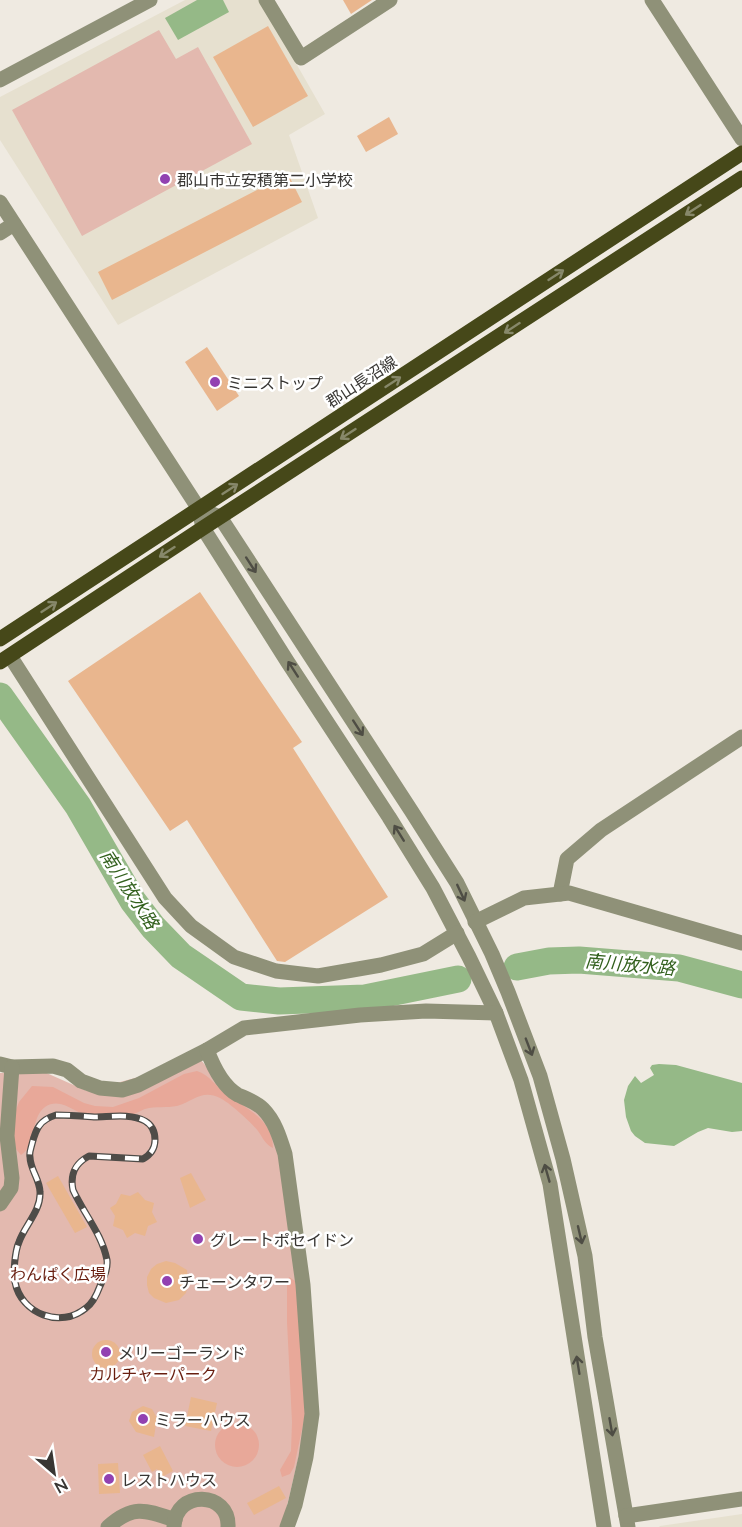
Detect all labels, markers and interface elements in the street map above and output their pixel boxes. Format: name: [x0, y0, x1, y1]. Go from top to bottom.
place label: 郡山市立安積第二小学校: [177, 170, 353, 189]
marker: 郡山市立安積第二小学校: [158, 172, 172, 186]
one-way arrow: [685, 204, 702, 216]
one-way arrow: [547, 268, 564, 280]
one-way arrow: [504, 322, 521, 334]
street label: 郡山長沼線: [322, 351, 400, 411]
place label: ミニストップ: [227, 373, 323, 392]
marker: ミニストップ: [208, 375, 222, 389]
one-way arrow: [384, 375, 401, 387]
one-way arrow: [341, 428, 357, 440]
one-way arrow: [221, 482, 238, 494]
one-way arrow: [160, 546, 176, 558]
one-way arrow: [245, 556, 257, 573]
one-way arrow: [40, 601, 57, 613]
one-way arrow: [287, 662, 299, 678]
one-way arrow: [352, 719, 364, 736]
one-way arrow: [393, 825, 405, 842]
water label: 南川放水路: [96, 845, 165, 934]
one-way arrow: [456, 884, 468, 902]
water label: 南川放水路: [584, 949, 678, 979]
one-way arrow: [524, 1037, 535, 1056]
one-way arrow: [541, 1164, 552, 1183]
one-way arrow: [575, 1225, 587, 1244]
place label: グレートポセイドン: [210, 1230, 354, 1249]
marker: グレートポセイドン: [191, 1232, 205, 1246]
park label: わんぱく広場: [10, 1264, 106, 1283]
place label: チェーンタワー: [179, 1272, 290, 1291]
marker: チェーンタワー: [160, 1274, 174, 1288]
place label: メリーゴーランド: [118, 1343, 246, 1362]
marker: メリーゴーランド: [99, 1345, 113, 1359]
one-way arrow: [573, 1356, 584, 1376]
park label: カルチャーパーク: [89, 1364, 217, 1383]
place label: ミラーハウス: [155, 1410, 251, 1429]
marker: ミラーハウス: [136, 1412, 150, 1426]
one-way arrow: [606, 1417, 617, 1437]
north arrow: [24, 1443, 84, 1503]
place label: レストハウス: [121, 1470, 217, 1489]
marker: レストハウス: [102, 1472, 116, 1486]
text: N: [52, 1475, 72, 1498]

